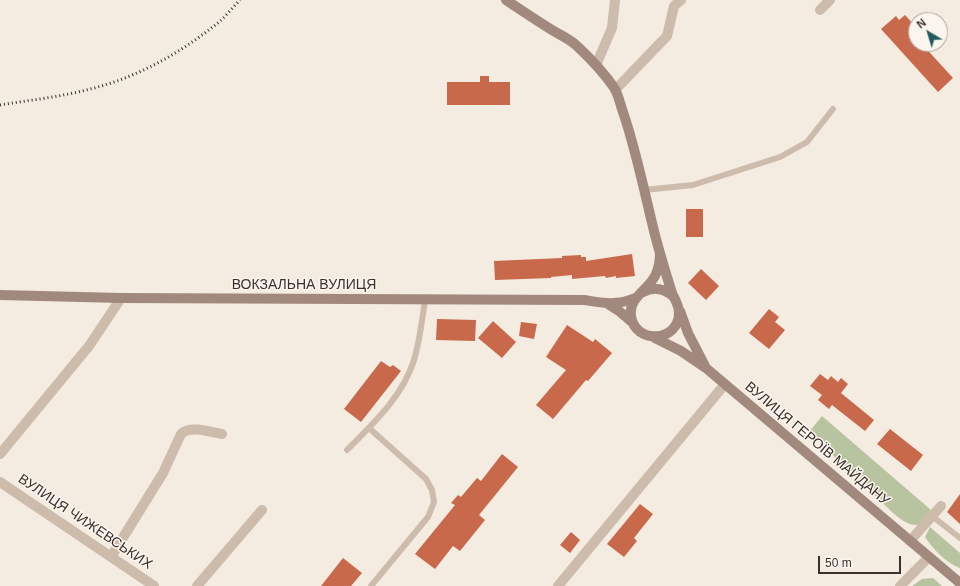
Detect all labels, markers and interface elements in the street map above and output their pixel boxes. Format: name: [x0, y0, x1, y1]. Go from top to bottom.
north arrow: [908, 12, 948, 52]
text: N: [914, 16, 928, 31]
street label: ВОКЗАЛЬНА ВУЛИЦЯ: [232, 277, 376, 293]
street label: ВУЛИЦЯ ГЕРОЇВ МАЙДАНУ: [741, 379, 893, 509]
street label: ВУЛИЦЯ ЧИЖЕВСЬКИХ: [15, 471, 155, 573]
scale bar: [820, 548, 903, 574]
text: 50 m: [825, 556, 852, 570]

